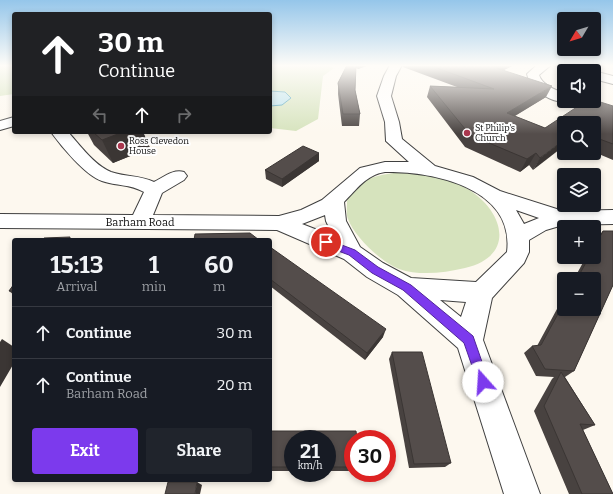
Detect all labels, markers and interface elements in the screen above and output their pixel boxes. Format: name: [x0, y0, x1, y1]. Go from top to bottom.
north arrow: [557, 12, 601, 56]
map controls: [557, 12, 601, 316]
text: 30 m: [98, 26, 164, 59]
icon: ahead: [32, 28, 84, 80]
text: Continue: [98, 60, 175, 82]
button: sound: [557, 64, 601, 108]
icon: left: [89, 104, 111, 126]
icon: ahead: [131, 104, 153, 126]
icon: right: [173, 104, 195, 126]
button: search: [557, 116, 601, 160]
place label: St Philip's Church: [475, 123, 515, 143]
marker: St Philip's Church: [462, 128, 472, 138]
place label: Ross Clevedon House: [129, 136, 189, 156]
marker: Ross Clevedon House: [116, 141, 126, 151]
button: layers: [557, 168, 601, 212]
street label: Barham Road: [106, 216, 175, 229]
button: +: [557, 220, 601, 264]
pin: [309, 225, 343, 259]
icon: arrive: [315, 231, 337, 253]
text: 15:13: [50, 251, 103, 279]
text: 1: [149, 251, 159, 279]
text: 60: [204, 251, 234, 279]
button: −: [557, 272, 601, 316]
text: Arrival: [56, 279, 97, 294]
text: min: [142, 279, 166, 294]
text: m: [213, 279, 225, 294]
icon: ahead: [32, 322, 54, 344]
text: Continue: [66, 324, 132, 342]
text: 30 m: [217, 324, 252, 342]
position arrow: [462, 361, 504, 403]
text: Continue: [66, 368, 132, 386]
icon: ahead: [32, 374, 54, 396]
text: 20 m: [217, 376, 252, 394]
text: Barham Road: [66, 386, 147, 401]
button: Exit: [32, 428, 138, 474]
button: Share: [146, 428, 252, 474]
speed limit sign: 30: [344, 430, 396, 482]
text: 21: [300, 439, 320, 463]
text: km/h: [298, 460, 322, 472]

